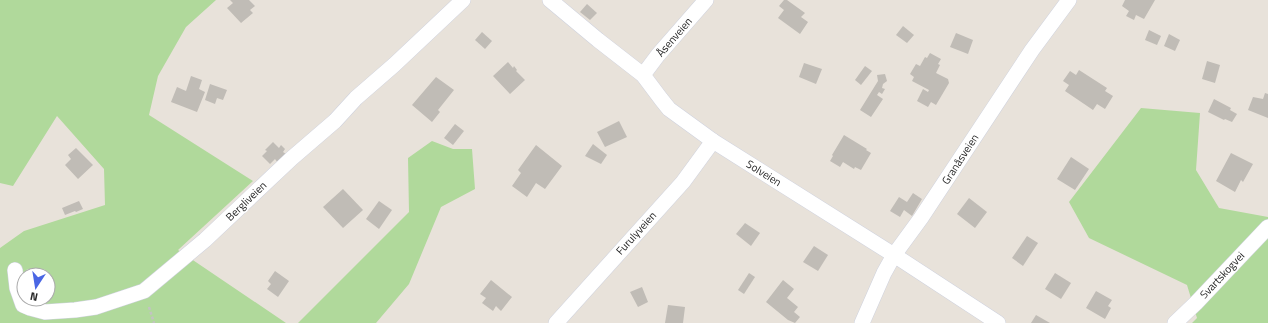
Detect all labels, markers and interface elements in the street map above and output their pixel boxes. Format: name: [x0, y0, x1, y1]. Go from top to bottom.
street label: Åsenveien: [652, 14, 696, 60]
street label: Granåsveien: [938, 131, 982, 187]
street label: Solveien: [743, 156, 785, 190]
street label: Bergliveien: [222, 177, 270, 225]
street label: Furulyveien: [612, 208, 660, 258]
street label: Svartskogvei: [1196, 248, 1248, 302]
north arrow: [16, 267, 56, 307]
text: N: [29, 288, 39, 305]

